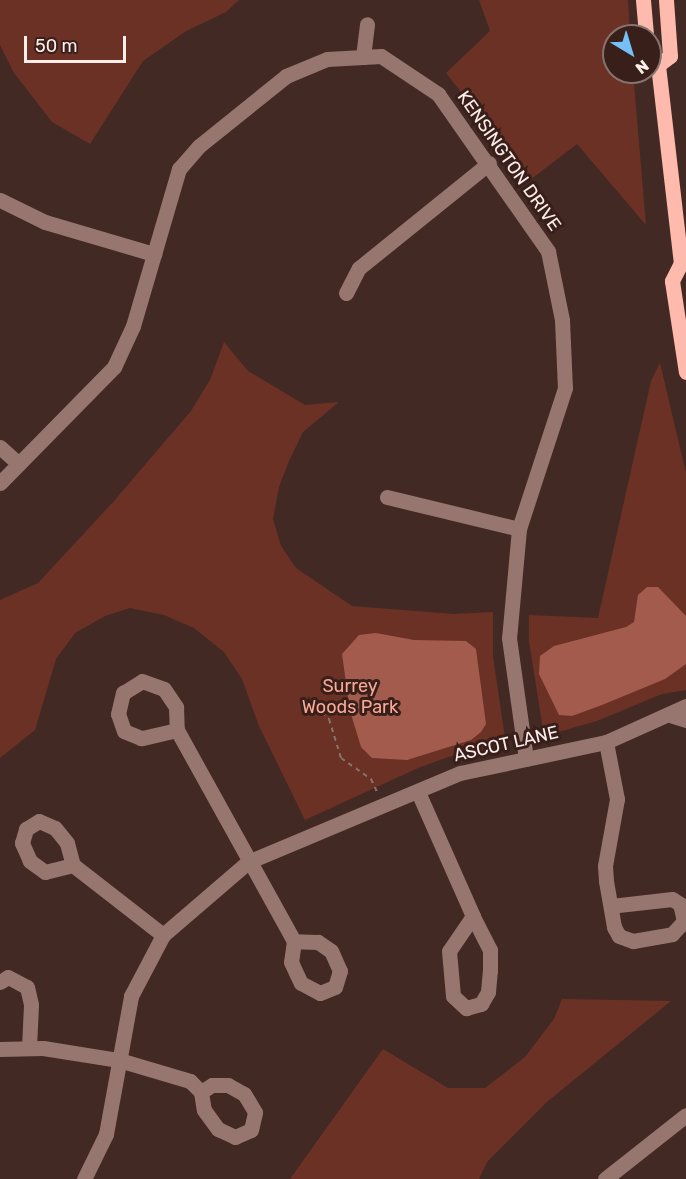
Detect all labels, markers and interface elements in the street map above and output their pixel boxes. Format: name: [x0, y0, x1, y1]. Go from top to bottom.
scale bar: [27, 24, 129, 62]
north arrow: [602, 24, 662, 84]
text: 50 m: [35, 35, 78, 57]
text: N: [632, 56, 653, 78]
street label: KENSINGTON DRIVE: [453, 87, 565, 235]
park label: Surrey Woods Park: [302, 676, 398, 718]
street label: ASCOT LANE: [451, 721, 561, 767]

